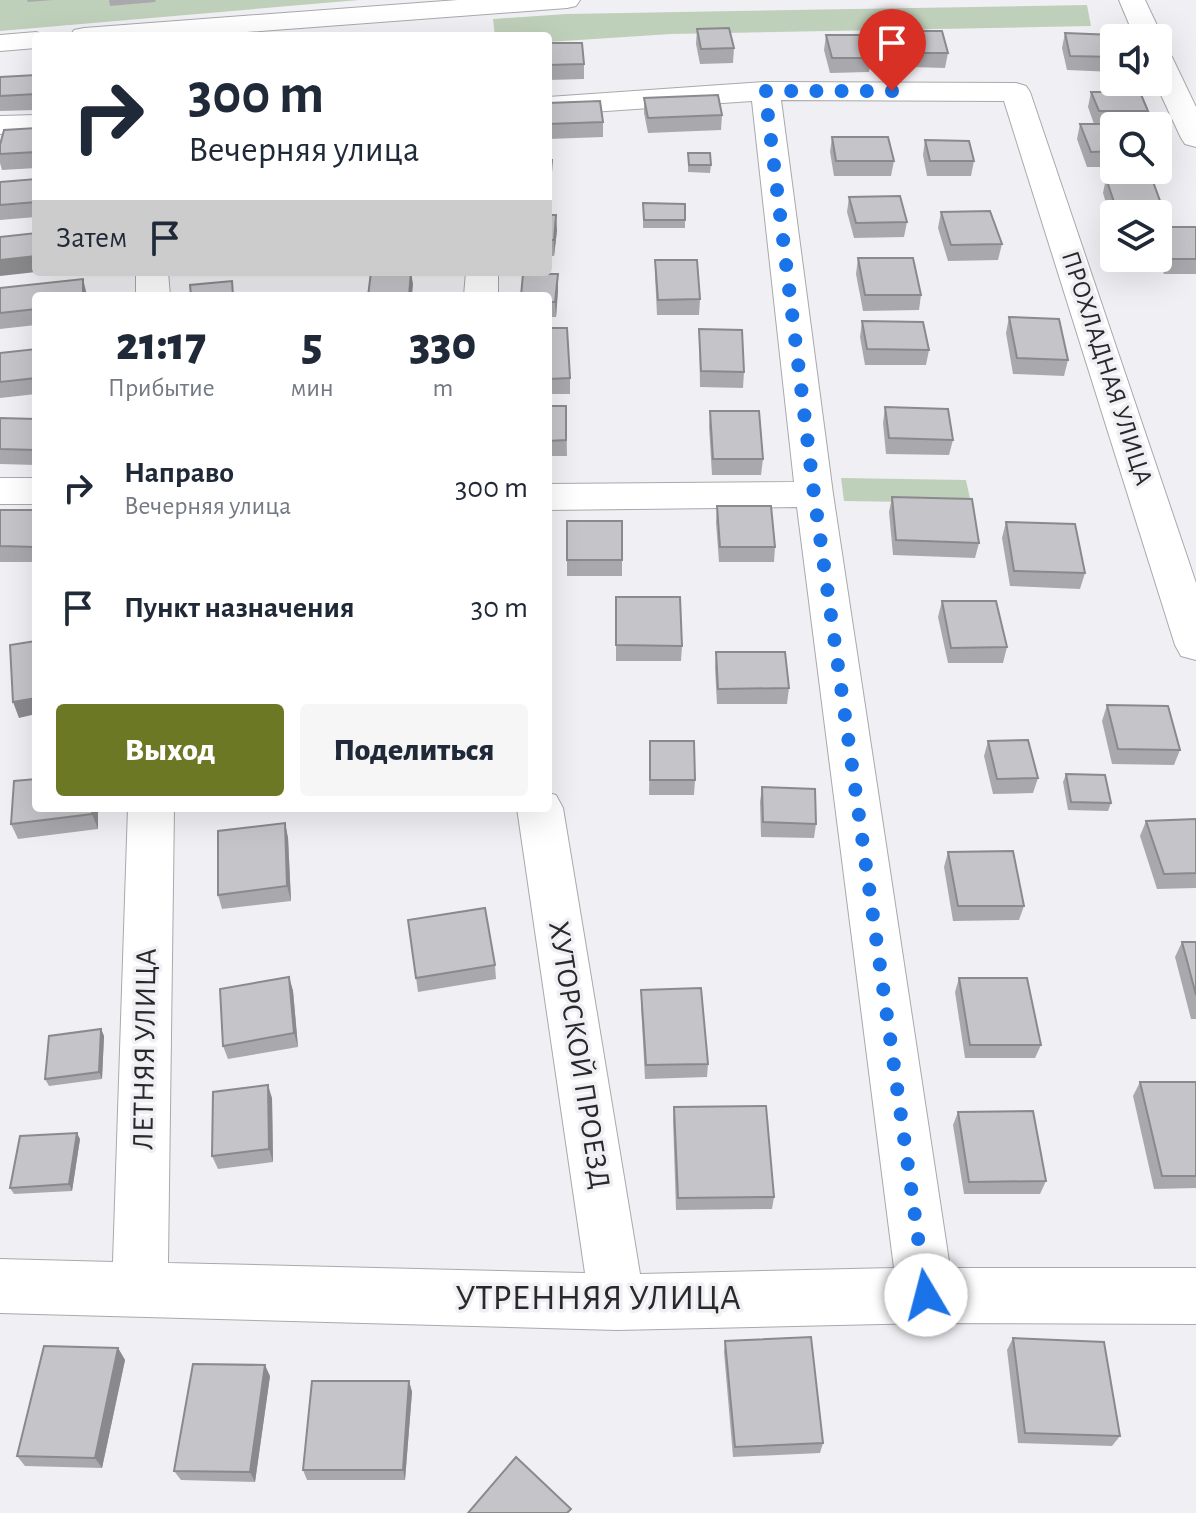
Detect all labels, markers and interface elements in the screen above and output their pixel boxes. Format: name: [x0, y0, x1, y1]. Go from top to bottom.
pin: [858, 9, 926, 91]
icon: arrive: [870, 21, 914, 65]
map controls: [1100, 24, 1172, 272]
button: sound: [1100, 24, 1172, 96]
icon: right: [56, 64, 160, 168]
text: 300 m: [188, 67, 324, 123]
button: search: [1100, 112, 1172, 184]
text: Вечерняя улица: [188, 132, 419, 168]
button: layers: [1100, 200, 1172, 272]
icon: arrive: [143, 216, 187, 260]
text: Затем: [56, 223, 127, 253]
street label: ПРОХЛАДНАЯ УЛИЦА: [1057, 248, 1157, 488]
text: 21:17: [116, 321, 206, 369]
text: 5: [301, 321, 323, 369]
text: 330: [409, 321, 476, 369]
text: Прибытие: [108, 375, 215, 401]
text: мин: [290, 375, 334, 401]
text: m: [432, 375, 453, 401]
text: Направо: [124, 458, 234, 488]
icon: right: [56, 466, 100, 510]
text: 300 m: [455, 473, 528, 503]
text: Вечерняя улица: [124, 493, 291, 519]
icon: arrive: [56, 586, 100, 630]
text: Пункт назначения: [124, 593, 355, 623]
text: 30 m: [471, 593, 528, 623]
button: Выход: [56, 704, 284, 796]
button: Поделиться: [300, 704, 528, 796]
street label: ХУТОРСКОЙ ПРОЕЗД: [543, 919, 616, 1191]
street label: ЛЕТНЯЯ УЛИЦА: [128, 948, 162, 1150]
position arrow: [884, 1253, 968, 1337]
street label: УТРЕННЯЯ УЛИЦА: [455, 1280, 741, 1316]

